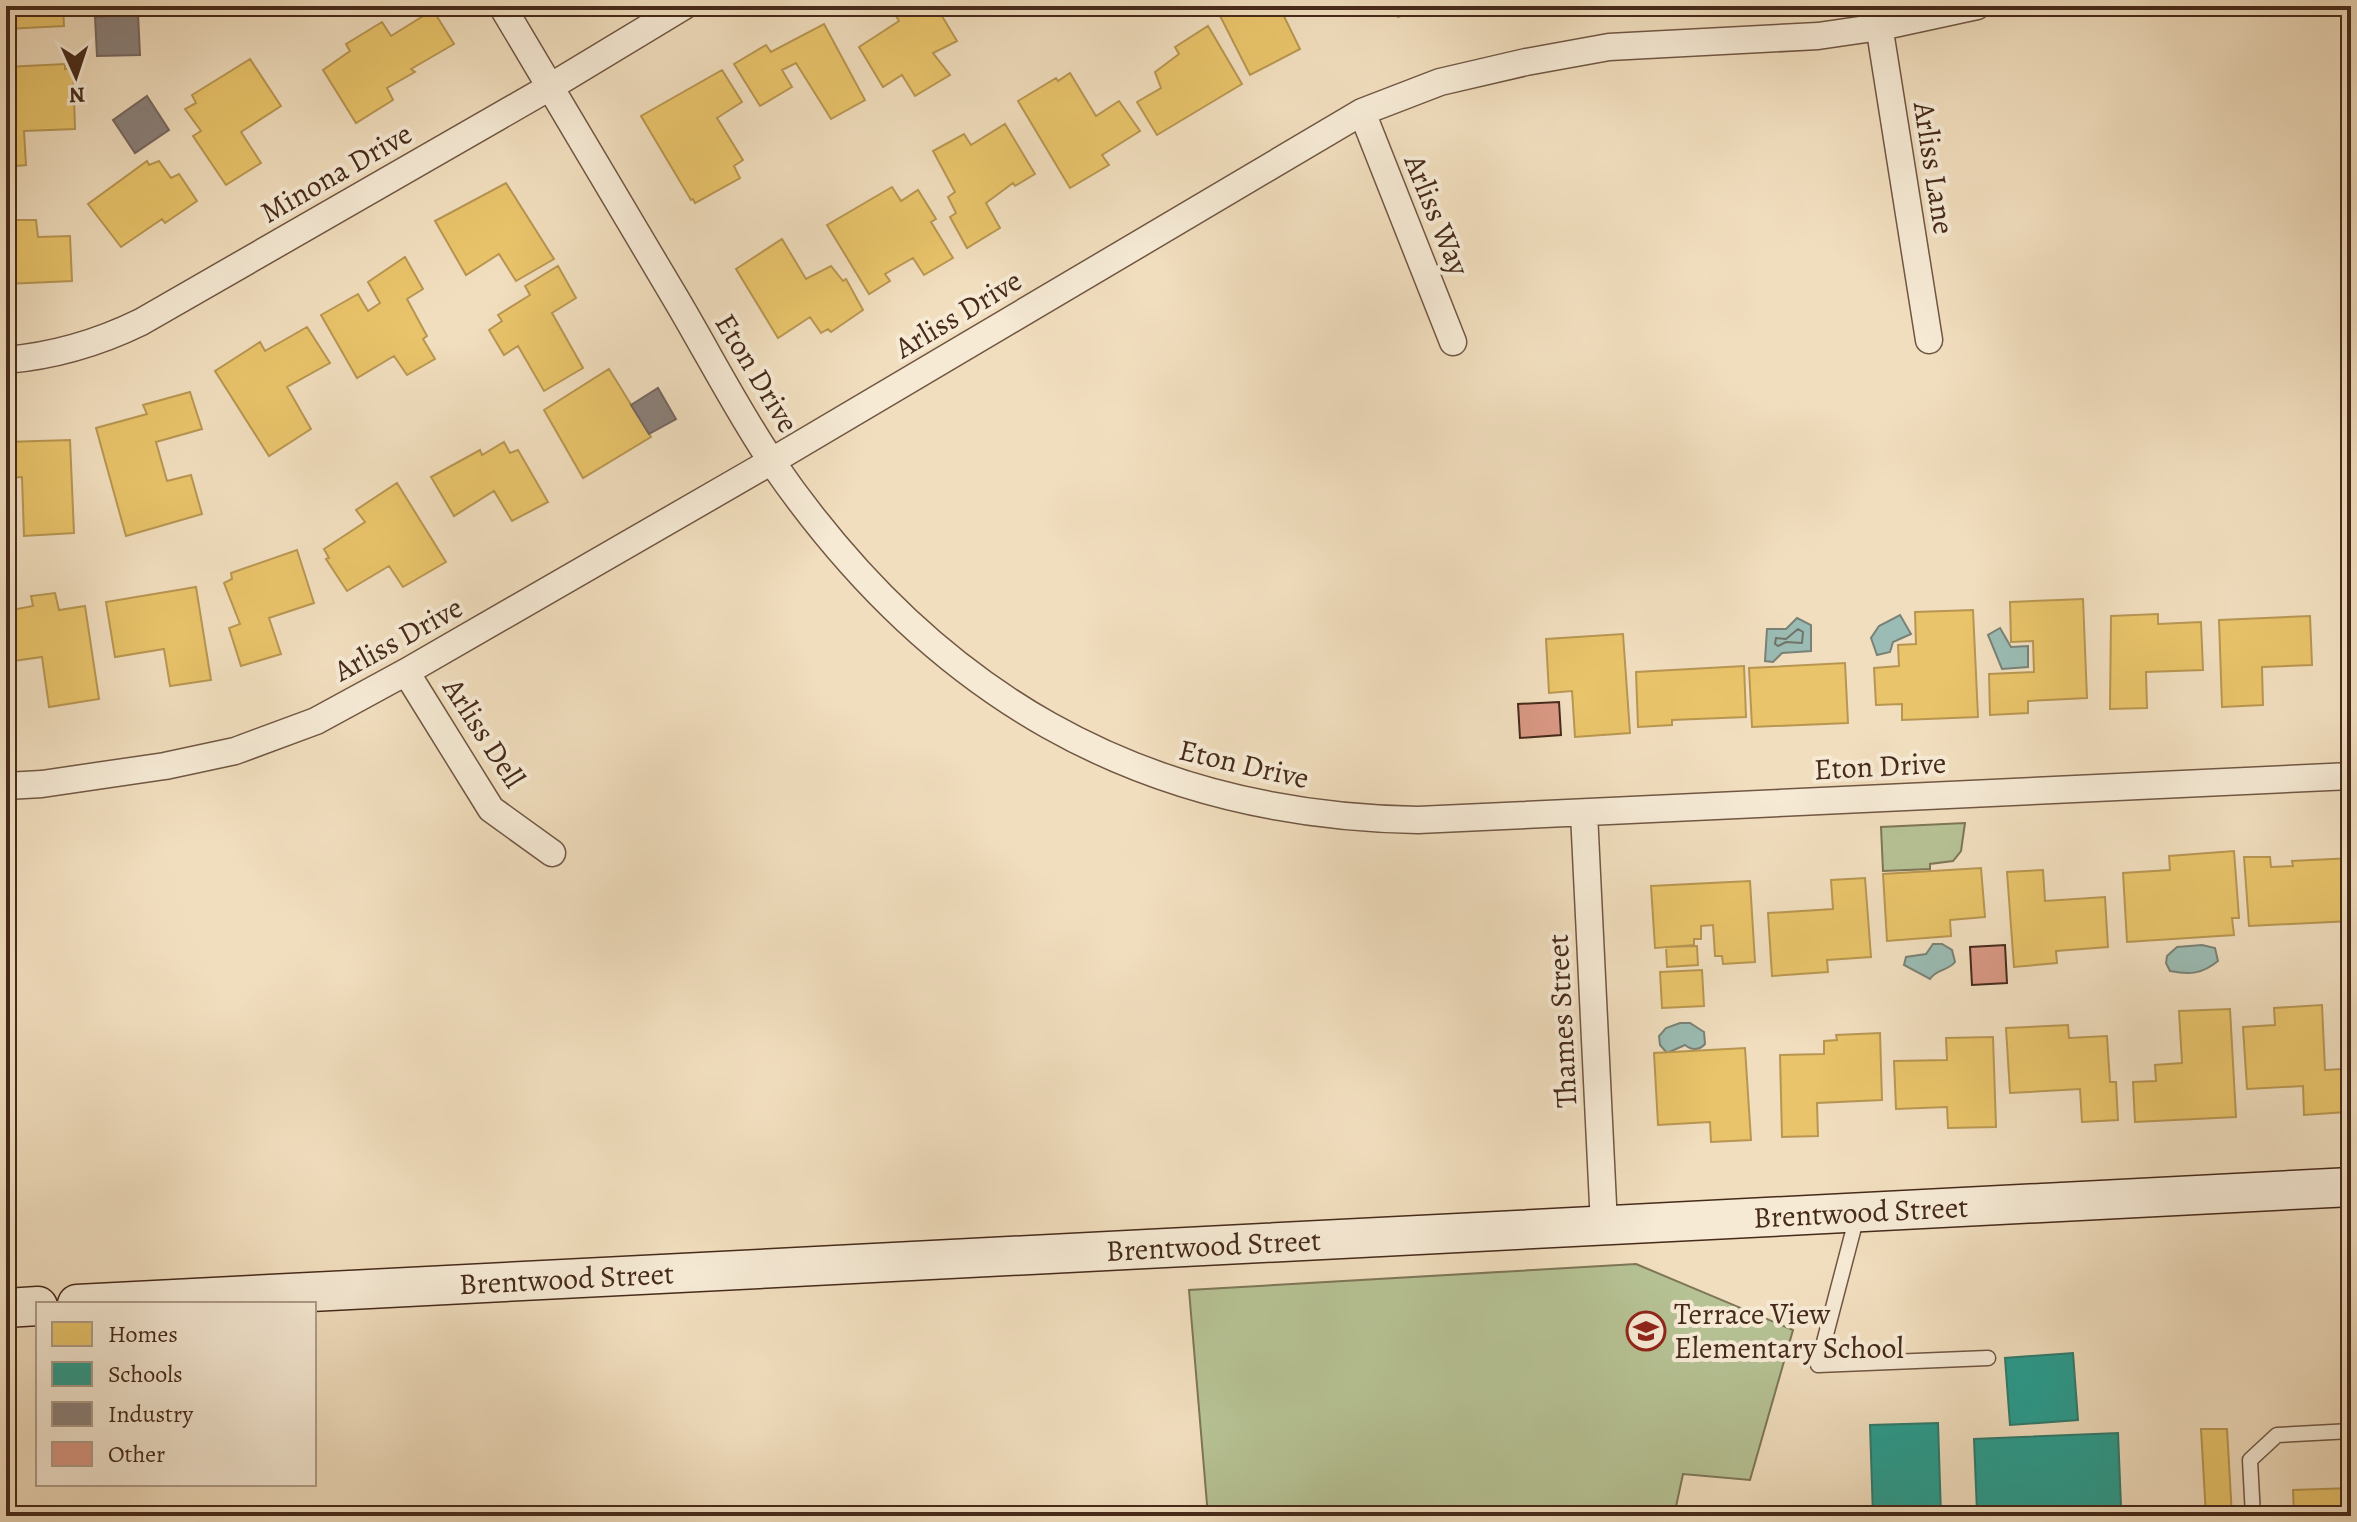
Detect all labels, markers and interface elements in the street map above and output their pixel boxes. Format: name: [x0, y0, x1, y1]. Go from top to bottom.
north arrow: [36, 36, 116, 116]
text: N: [68, 80, 86, 110]
street label: Arliss Lane: [1904, 98, 1964, 237]
street label: Minona Drive: [253, 114, 419, 232]
street label: Arliss Way: [1394, 148, 1479, 282]
street label: Arliss Drive: [886, 260, 1029, 368]
street label: Eton Drive: [706, 306, 808, 440]
street label: Arliss Drive: [326, 587, 470, 691]
street label: Arliss Dell: [433, 670, 534, 796]
street label: Eton Drive: [1175, 730, 1313, 798]
street label: Eton Drive: [1813, 743, 1947, 789]
street label: Thames Street: [1537, 933, 1587, 1109]
street label: Brentwood Street: [1752, 1187, 1969, 1238]
street label: Brentwood Street: [1105, 1220, 1322, 1271]
street label: Brentwood Street: [458, 1253, 675, 1304]
place label: Terrace View Elementary School: [1674, 1294, 1904, 1368]
legend: [36, 1302, 316, 1486]
school or university icon: Terrace View Elementary School: [1625, 1310, 1667, 1352]
text: Homes: [108, 1318, 178, 1350]
text: Schools: [108, 1358, 183, 1390]
text: Industry: [108, 1398, 194, 1430]
text: Other: [108, 1438, 165, 1470]

